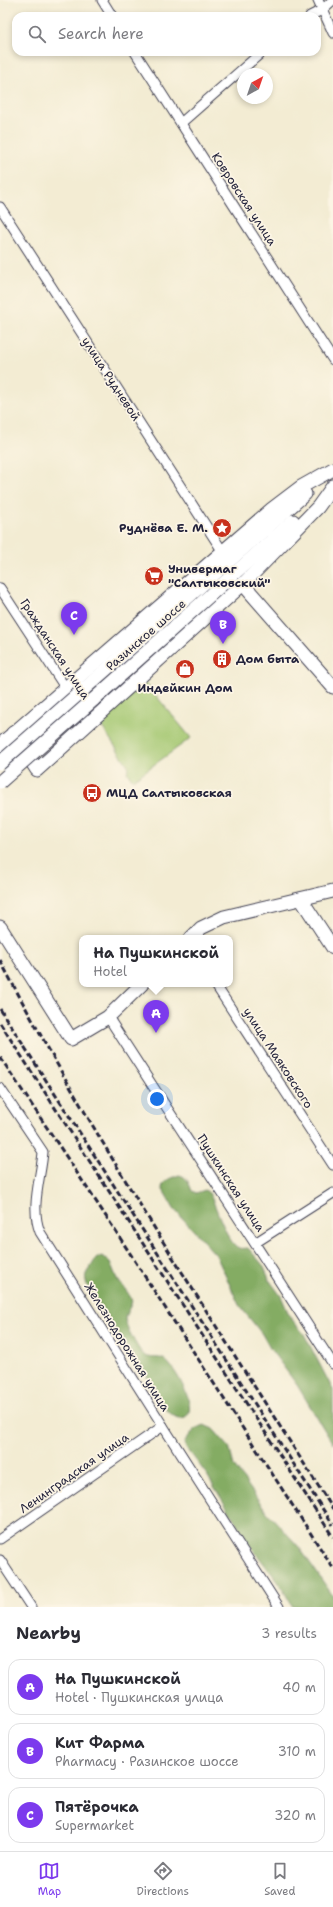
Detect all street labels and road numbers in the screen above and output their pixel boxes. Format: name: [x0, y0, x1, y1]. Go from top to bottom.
street label: Ковровская улица: [208, 149, 280, 249]
street label: улица Рудневой: [78, 334, 144, 424]
street label: Гражданская улица: [16, 596, 94, 703]
street label: Разинское шоссе: [103, 596, 190, 674]
street label: улица Маяковского: [239, 1005, 317, 1111]
street label: Пушкинская улица: [194, 1131, 269, 1235]
street label: Железнодорожная улица: [81, 1280, 174, 1415]
street label: Ленинградская улица: [16, 1429, 132, 1517]

